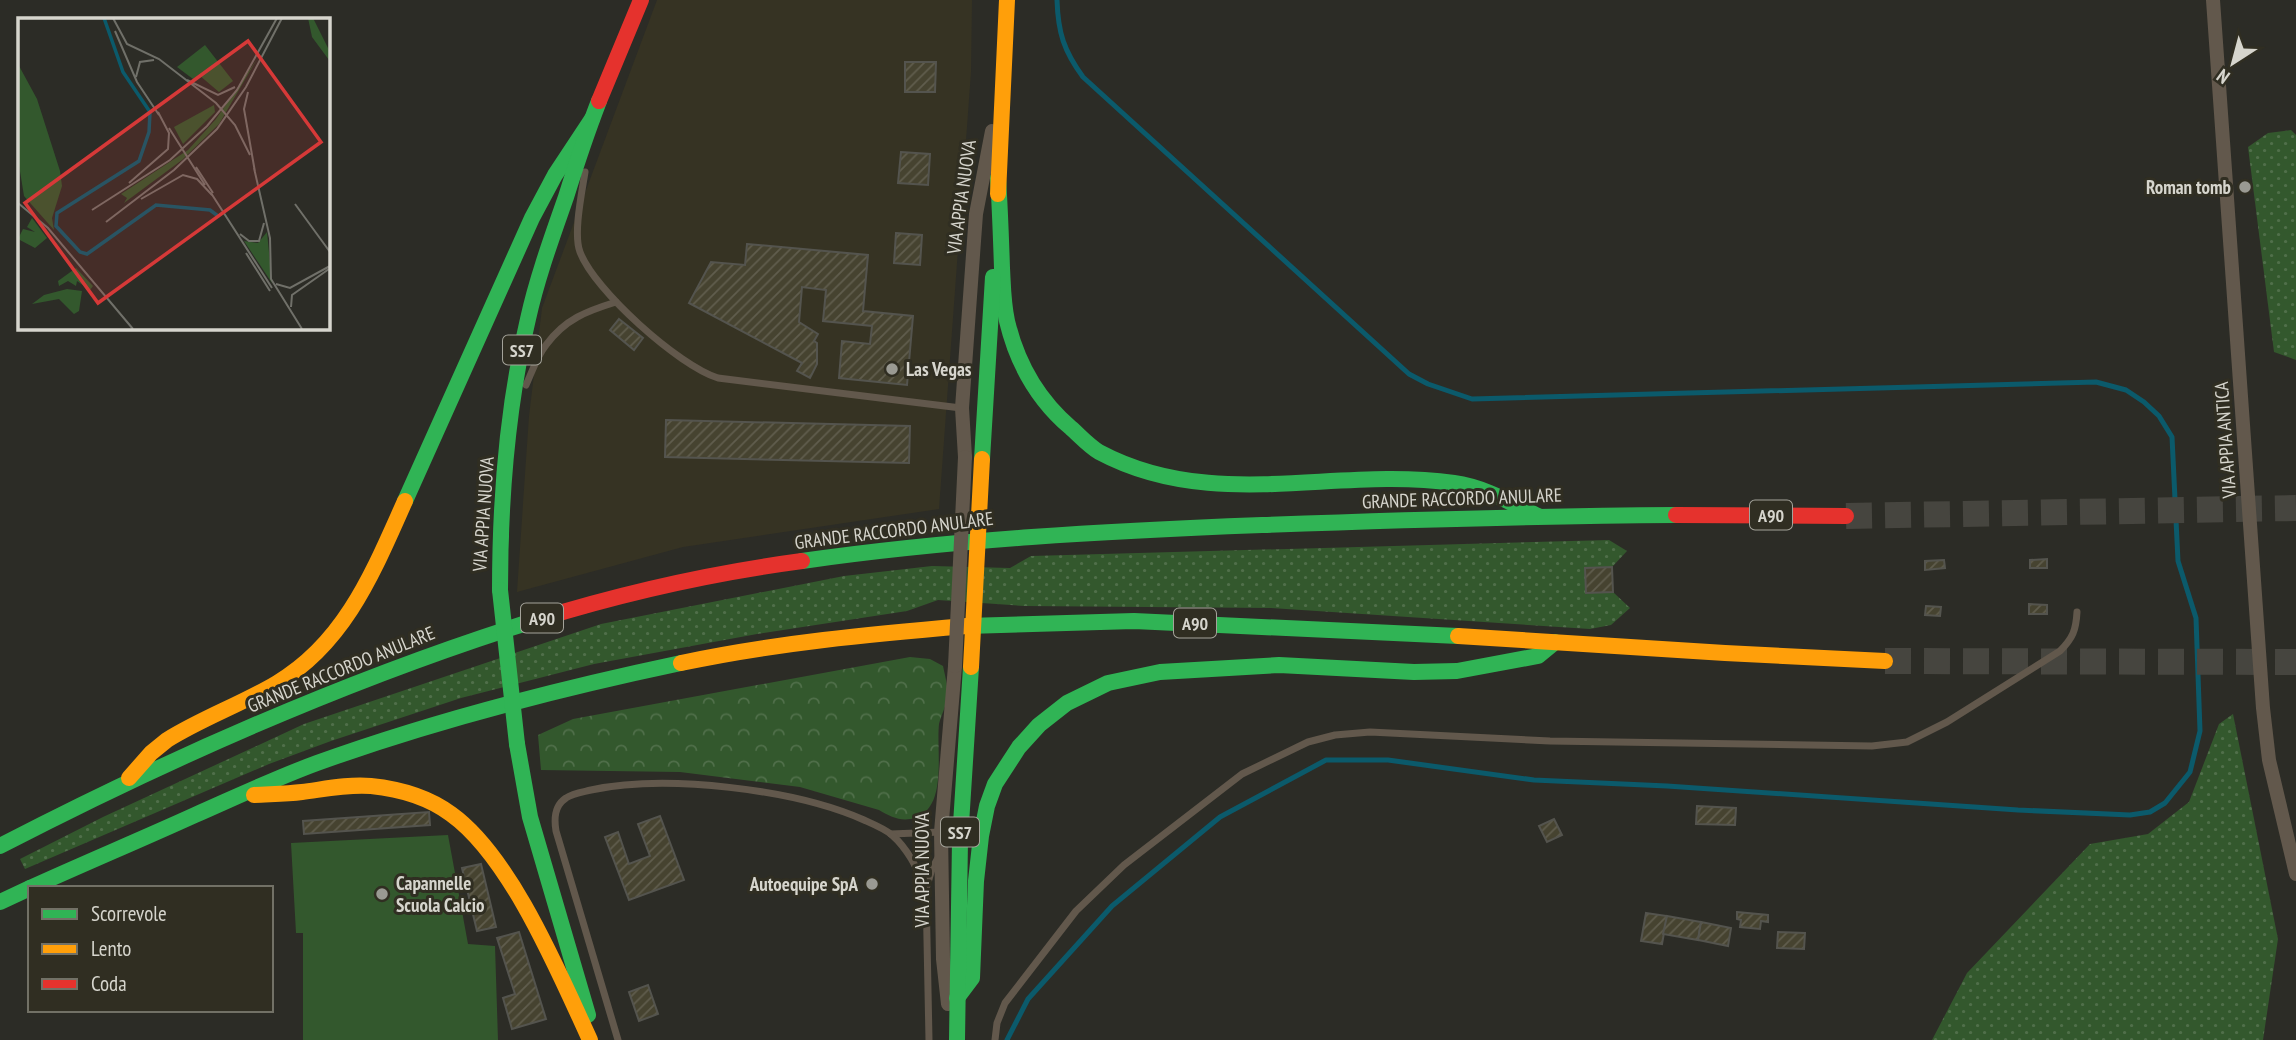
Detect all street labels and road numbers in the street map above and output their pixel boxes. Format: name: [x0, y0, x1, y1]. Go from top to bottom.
street label: VIA APPIA NUOVA: [941, 138, 981, 257]
road number: SS7: [503, 336, 541, 364]
street label: VIA APPIA ANTICA: [2209, 381, 2241, 500]
street label: VIA APPIA NUOVA: [467, 456, 499, 573]
street label: GRANDE RACCORDO ANULARE: [1362, 483, 1562, 513]
road number: A90: [1750, 500, 1792, 530]
street label: GRANDE RACCORDO ANULARE: [793, 506, 995, 554]
road number: A90: [521, 604, 563, 632]
road number: A90: [1174, 608, 1216, 638]
street label: GRANDE RACCORDO ANULARE: [244, 620, 438, 718]
street label: VIA APPIA NUOVA: [910, 812, 934, 929]
road number: SS7: [941, 818, 979, 846]

